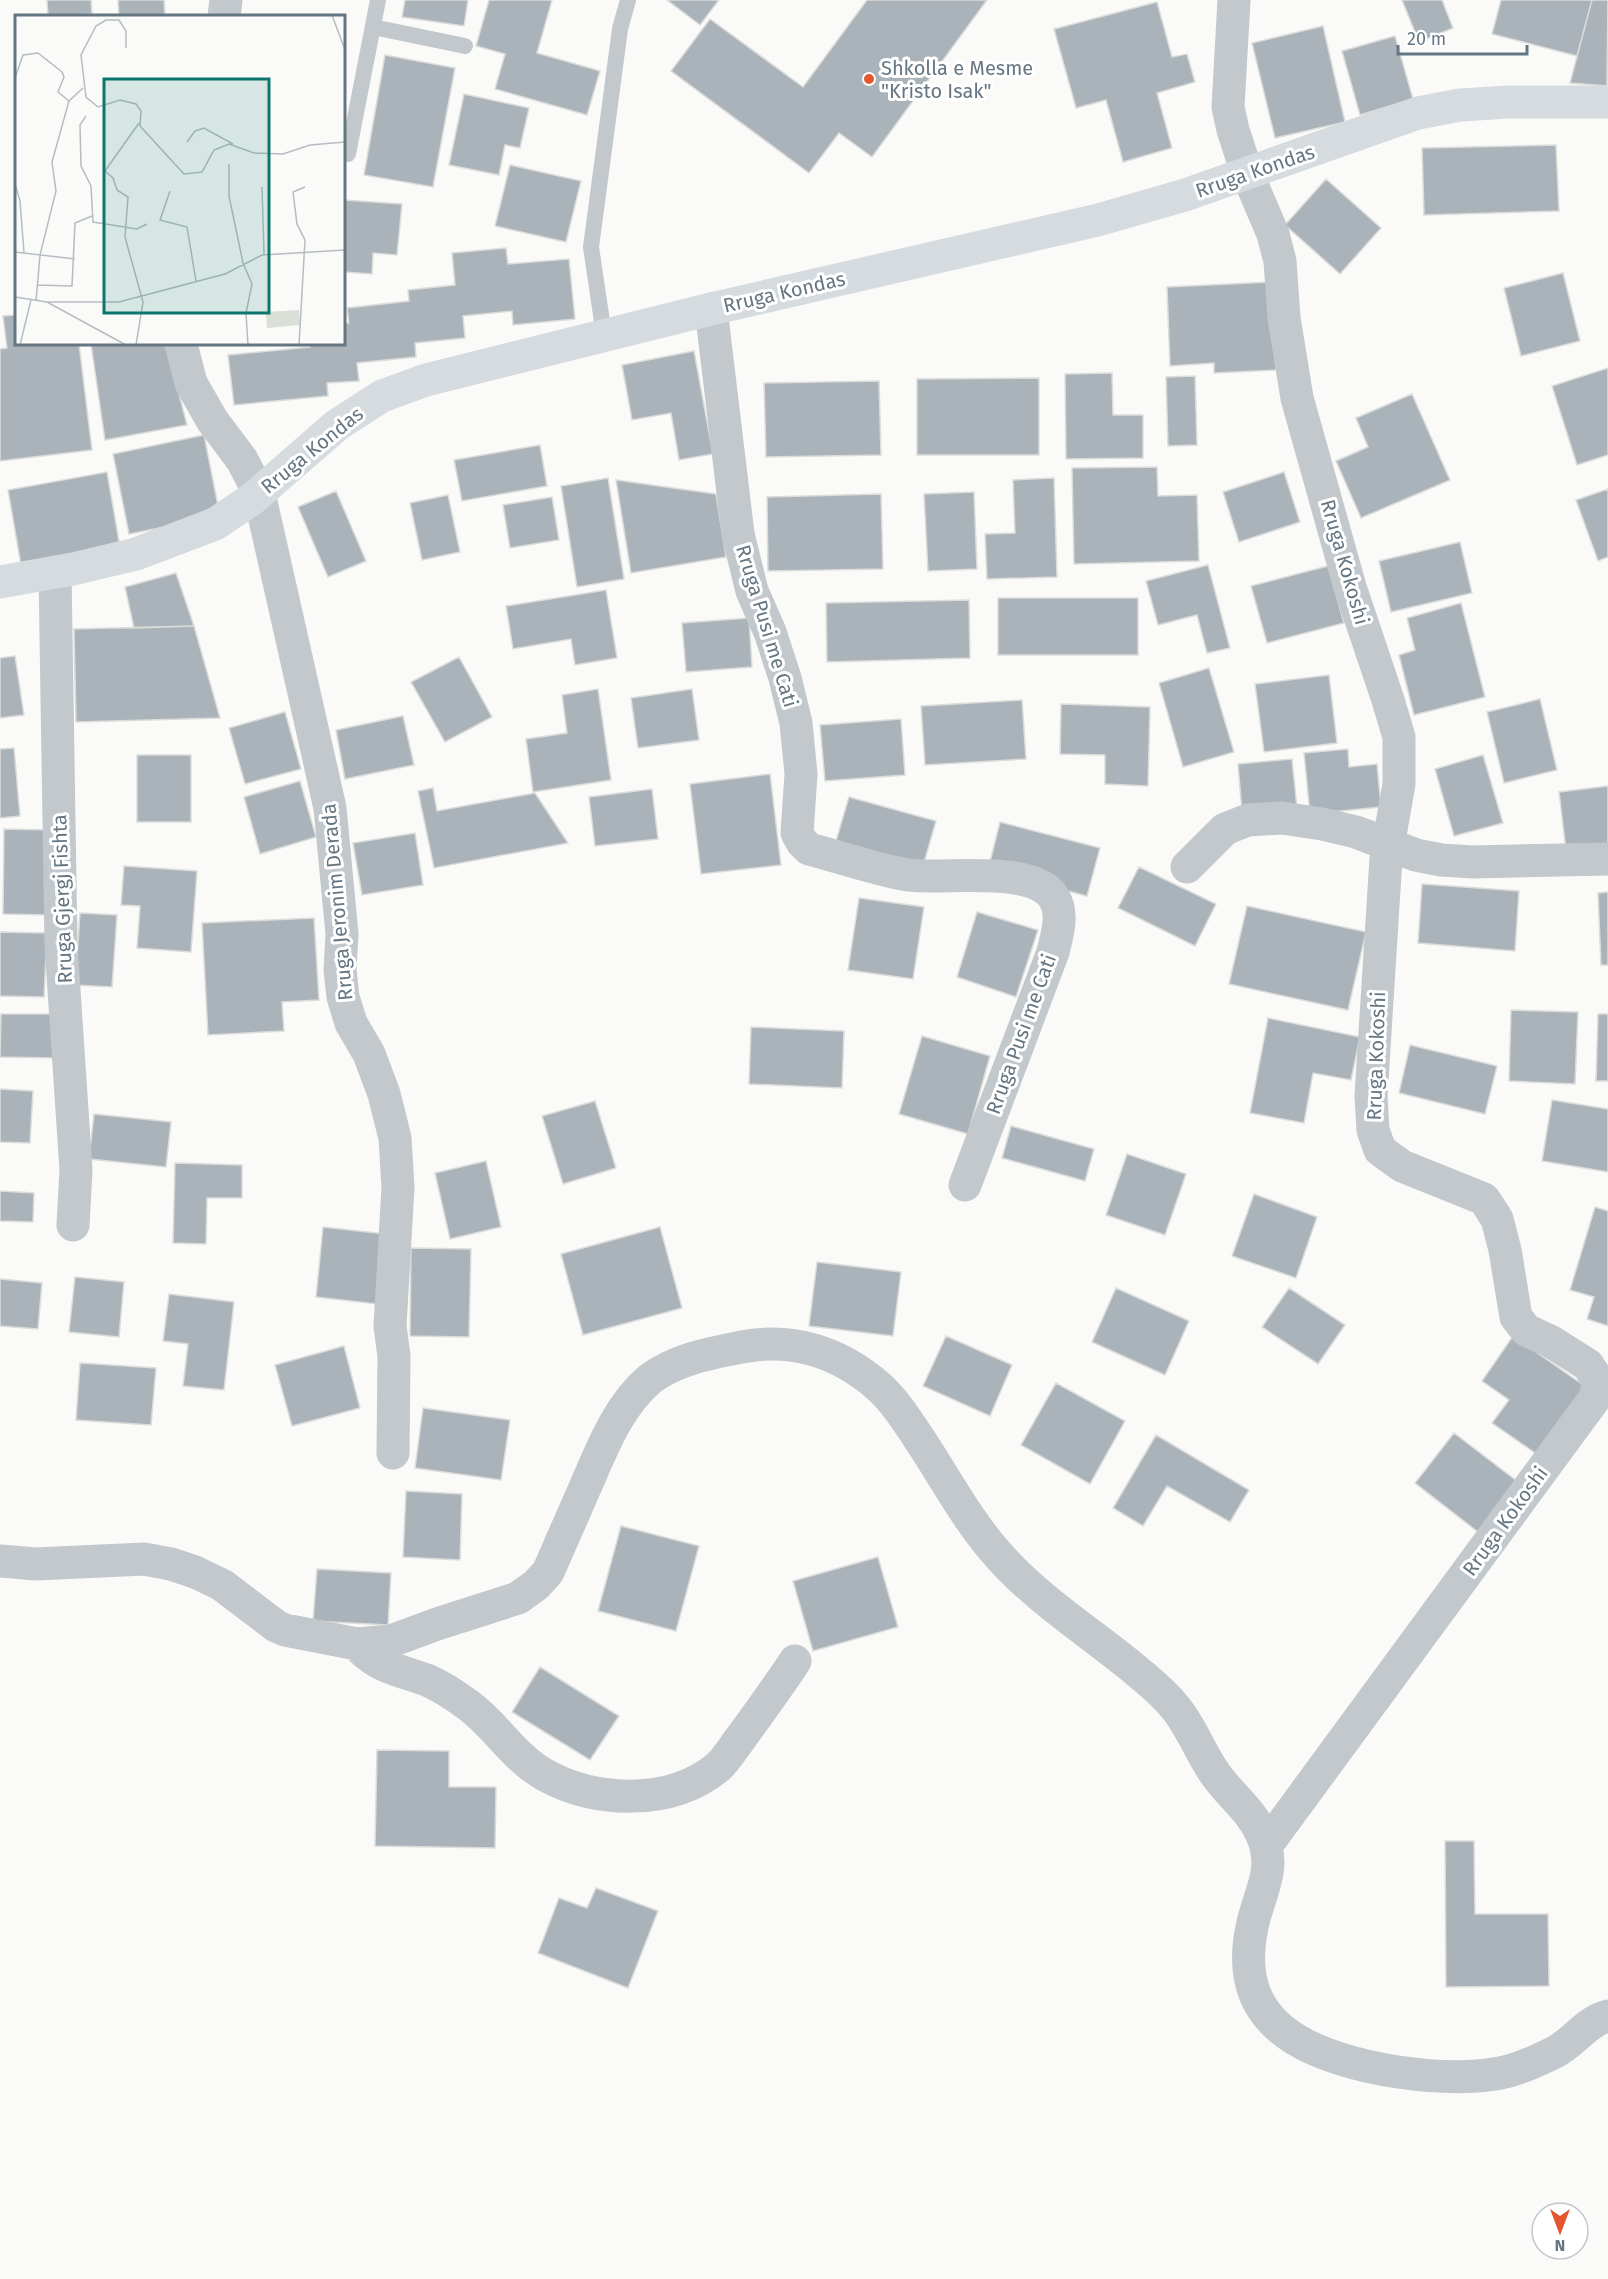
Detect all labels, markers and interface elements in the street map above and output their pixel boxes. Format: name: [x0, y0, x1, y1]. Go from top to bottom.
inset map: [15, 15, 345, 345]
scale bar: [1398, 18, 1527, 56]
text: 20 m: [1407, 28, 1446, 50]
place label: Shkolla e Mesme "Kristo Isak": [881, 56, 1033, 103]
marker: Shkolla e Mesme "Kristo Isak": [862, 72, 876, 86]
street label: Rruga Kondas: [1192, 139, 1318, 203]
street label: Rruga Kondas: [721, 266, 847, 318]
street label: Rruga Kondas: [256, 401, 368, 499]
street label: Rruga Kokoshi: [1316, 497, 1374, 627]
street label: Rruga Pusi me Cati: [731, 542, 803, 710]
street label: Rruga Jeronim Derada: [316, 802, 358, 1002]
street label: Rruga Gjergj Fishta: [47, 814, 77, 984]
street label: Rruga Pusi me Cati: [981, 951, 1061, 1117]
street label: Rruga Kokoshi: [1362, 991, 1390, 1121]
street label: Rruga Kokoshi: [1457, 1462, 1553, 1580]
north arrow: [1530, 2201, 1590, 2261]
text: N: [1555, 2236, 1565, 2255]

